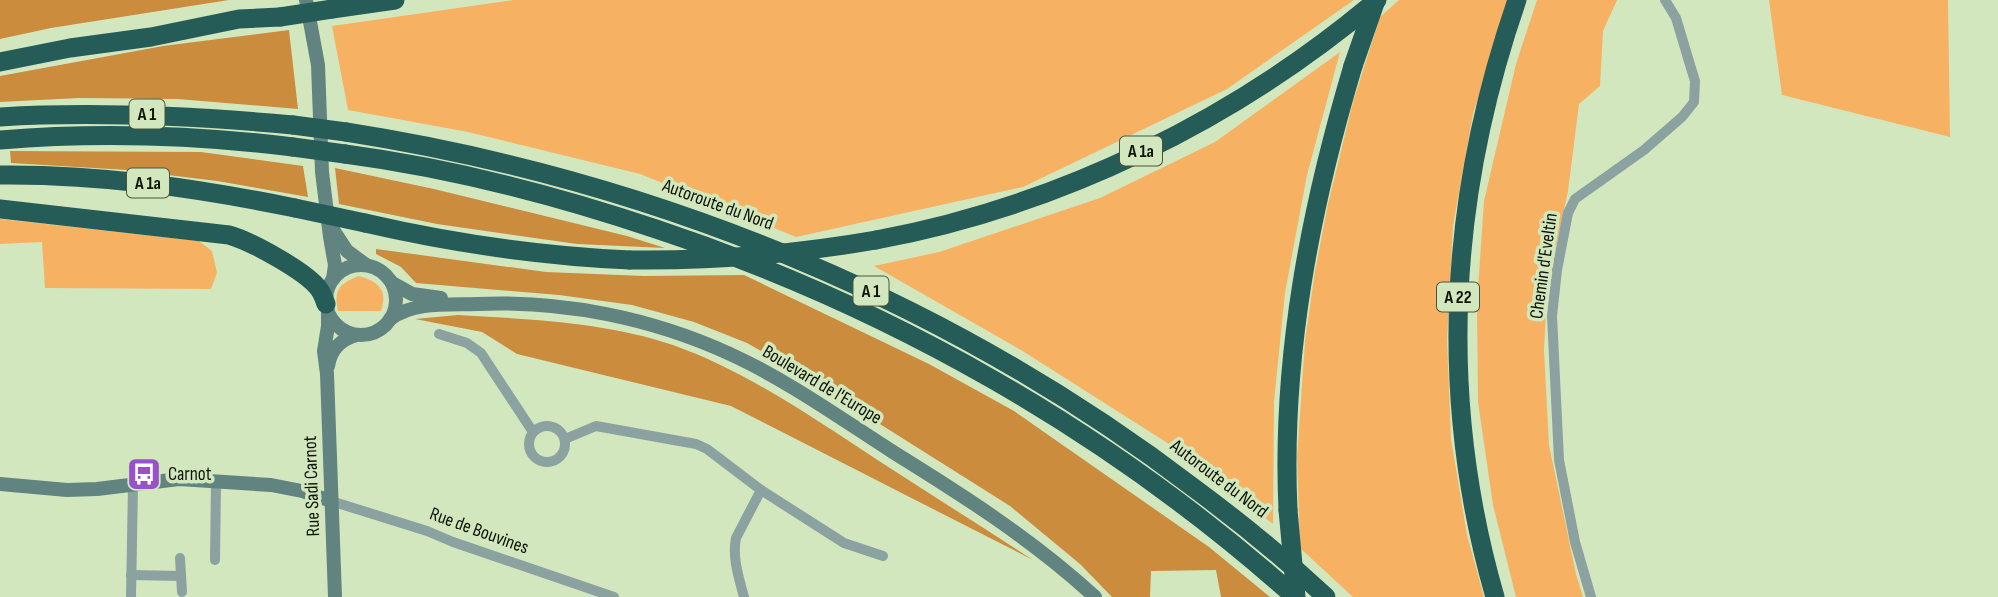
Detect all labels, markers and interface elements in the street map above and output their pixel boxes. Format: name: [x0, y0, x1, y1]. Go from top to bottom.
road number: A 1: [130, 100, 164, 128]
road number: A 1a: [1120, 136, 1162, 166]
road number: A 1a: [127, 168, 169, 198]
street label: Autoroute du Nord: [658, 174, 777, 236]
street label: Chemin d'Eveltin: [1525, 212, 1563, 320]
road number: A 1: [854, 276, 888, 306]
road number: A 22: [1437, 282, 1479, 312]
street label: Boulevard de l'Europe: [758, 340, 886, 430]
street label: Autoroute du Nord: [1165, 434, 1272, 523]
street label: Rue Sadi Carnot: [299, 435, 325, 537]
bus stop icon: Carnot: [125, 455, 163, 493]
place label: Carnot: [168, 463, 212, 486]
street label: Rue de Bouvines: [426, 502, 532, 560]

